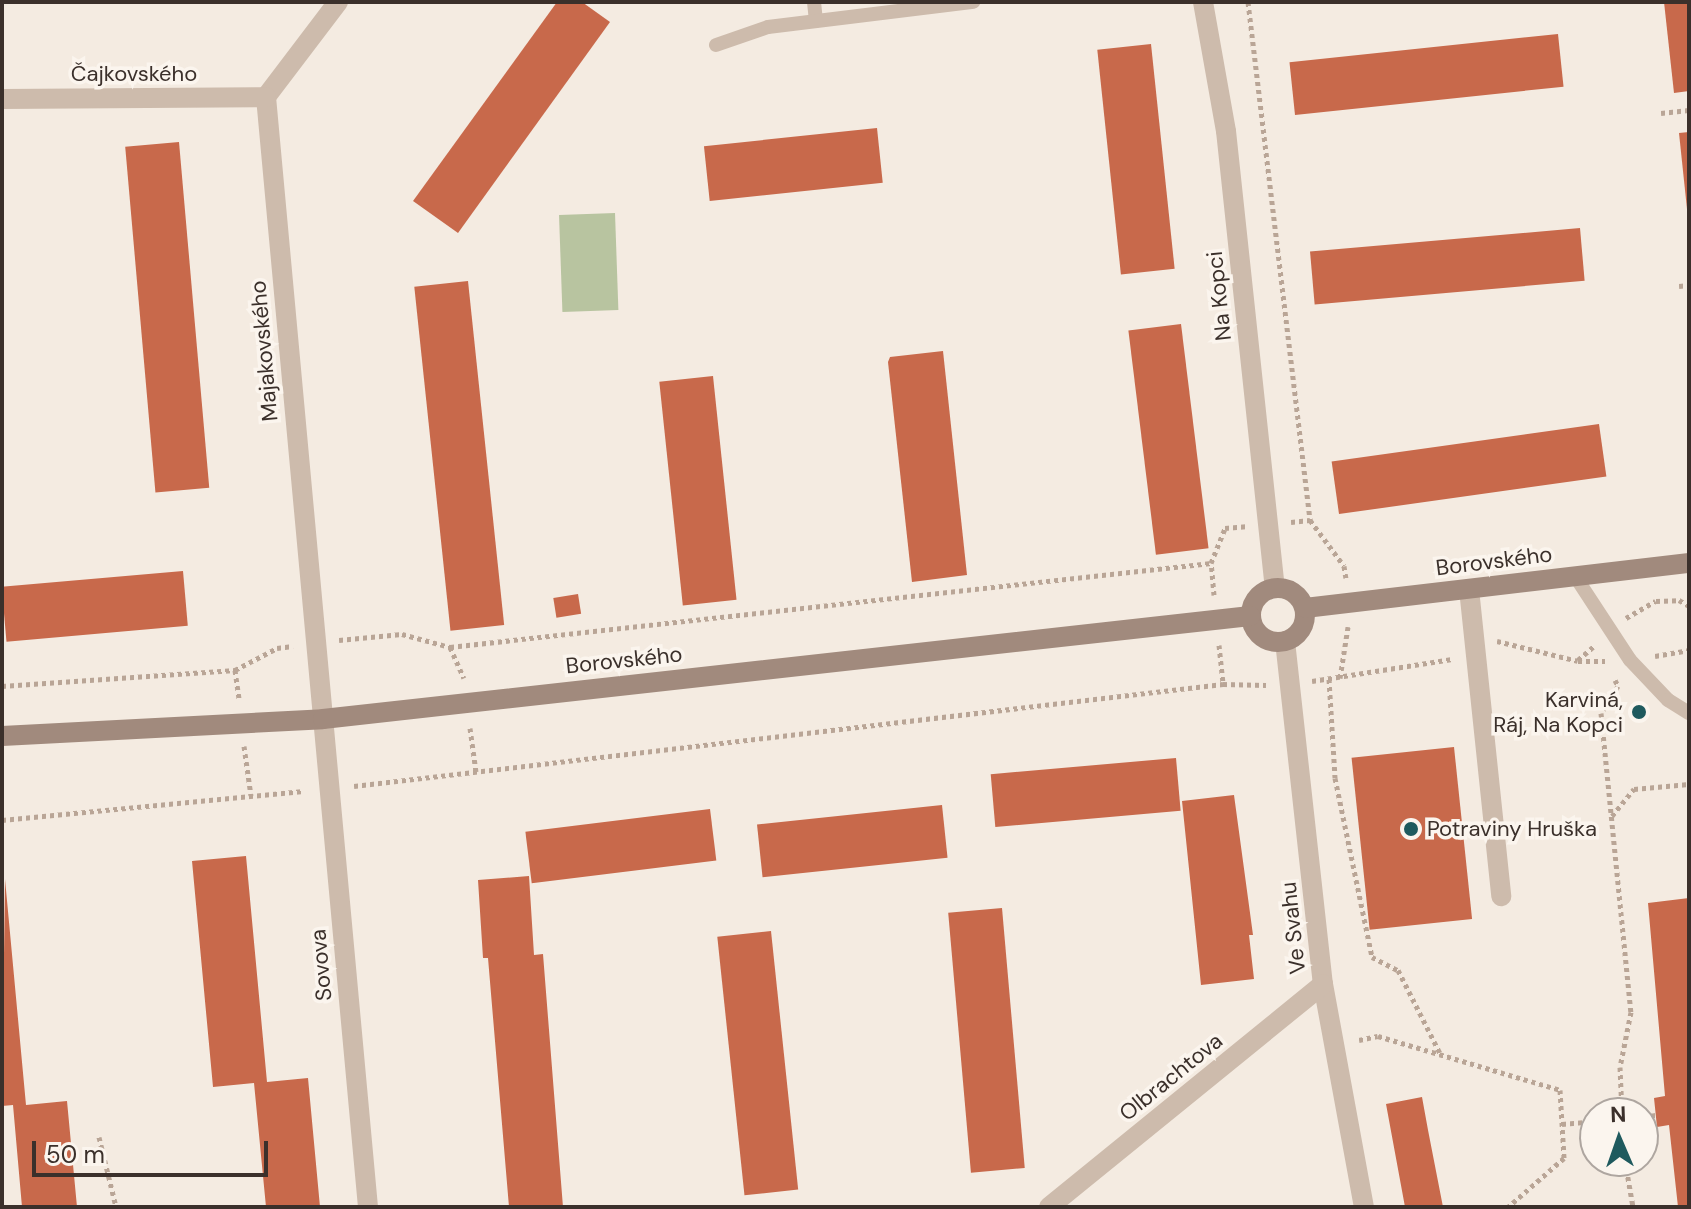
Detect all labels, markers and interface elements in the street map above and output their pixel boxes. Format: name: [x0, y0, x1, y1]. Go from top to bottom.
street label: Čajkovského: [71, 61, 197, 87]
street label: Na Kopci: [1201, 250, 1237, 342]
street label: Majakovského: [245, 280, 283, 422]
street label: Borovského: [1434, 541, 1554, 581]
street label: Borovského: [564, 641, 684, 679]
place label: Karviná, Ráj, Na Kopci: [1493, 686, 1623, 738]
marker: Karviná, Ráj, Na Kopci: [1630, 703, 1648, 721]
place label: Potraviny Hruška: [1427, 816, 1597, 842]
marker: Potraviny Hruška: [1402, 820, 1420, 838]
street label: Ve Svahu: [1275, 881, 1311, 975]
street label: Sovova: [305, 928, 337, 1002]
street label: Olbrachtova: [1114, 1027, 1228, 1127]
north arrow: [1579, 1097, 1659, 1177]
text: N: [1610, 1100, 1627, 1129]
scale bar: [36, 1125, 272, 1175]
text: 50 m: [46, 1139, 105, 1170]

